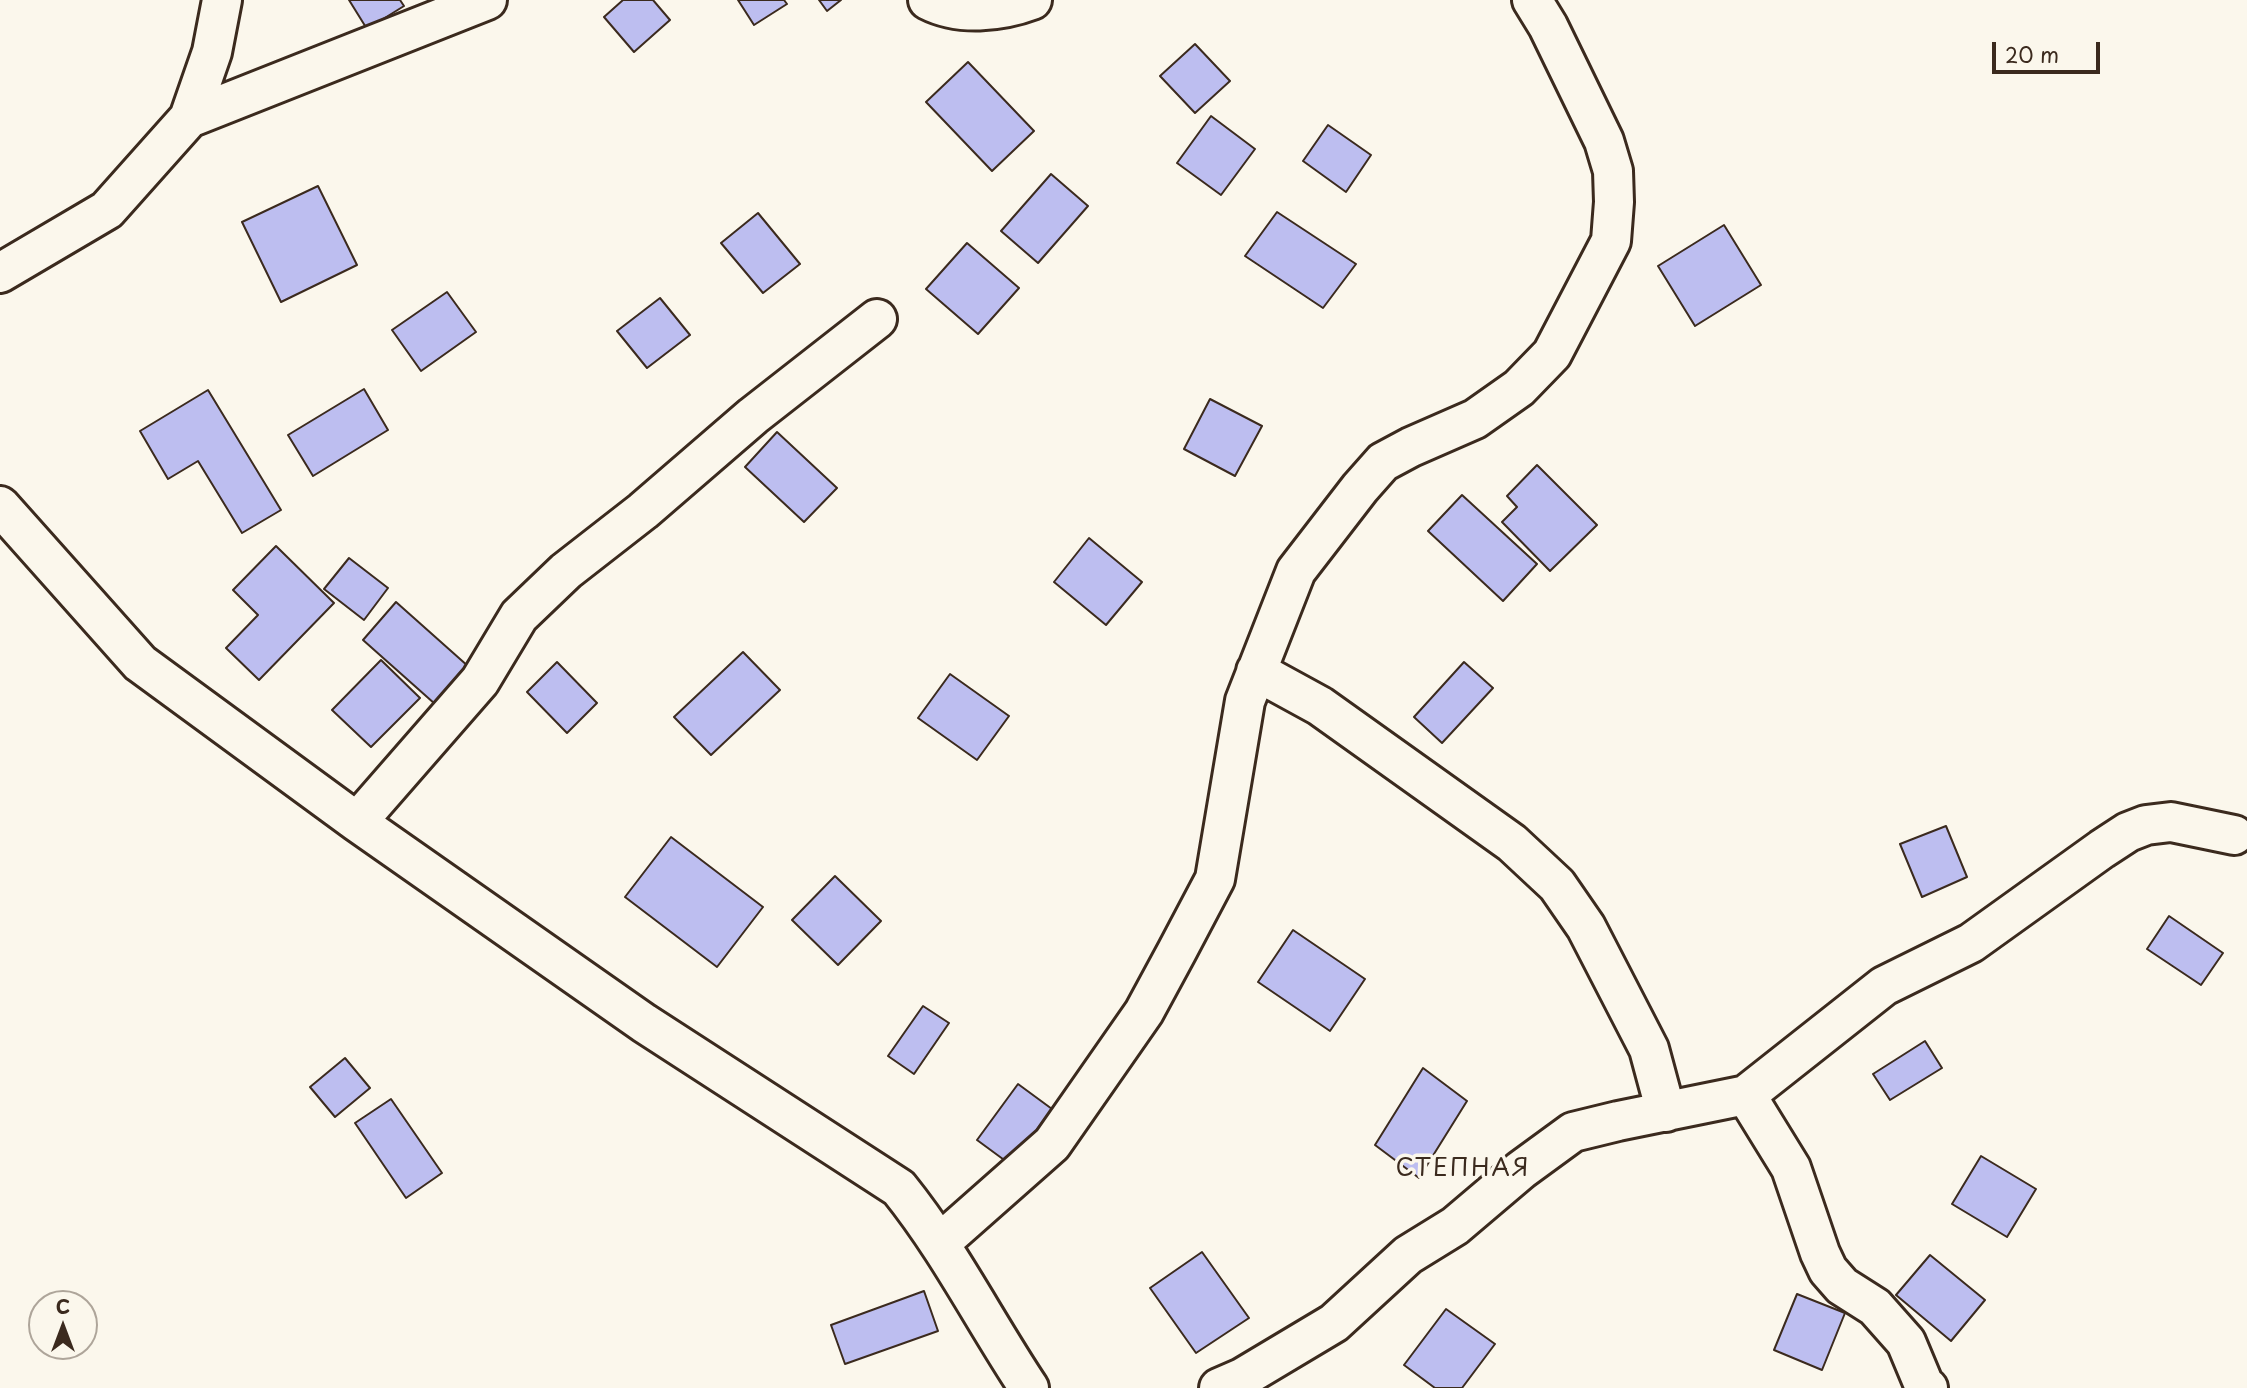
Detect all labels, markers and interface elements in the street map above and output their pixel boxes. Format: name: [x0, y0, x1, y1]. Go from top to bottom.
scale bar: [1995, 28, 2104, 72]
text: 20 m: [2005, 38, 2059, 70]
district label: СТЕПНАЯ: [1397, 1155, 1529, 1183]
north arrow: [28, 1290, 98, 1360]
text: С: [56, 1292, 70, 1320]

